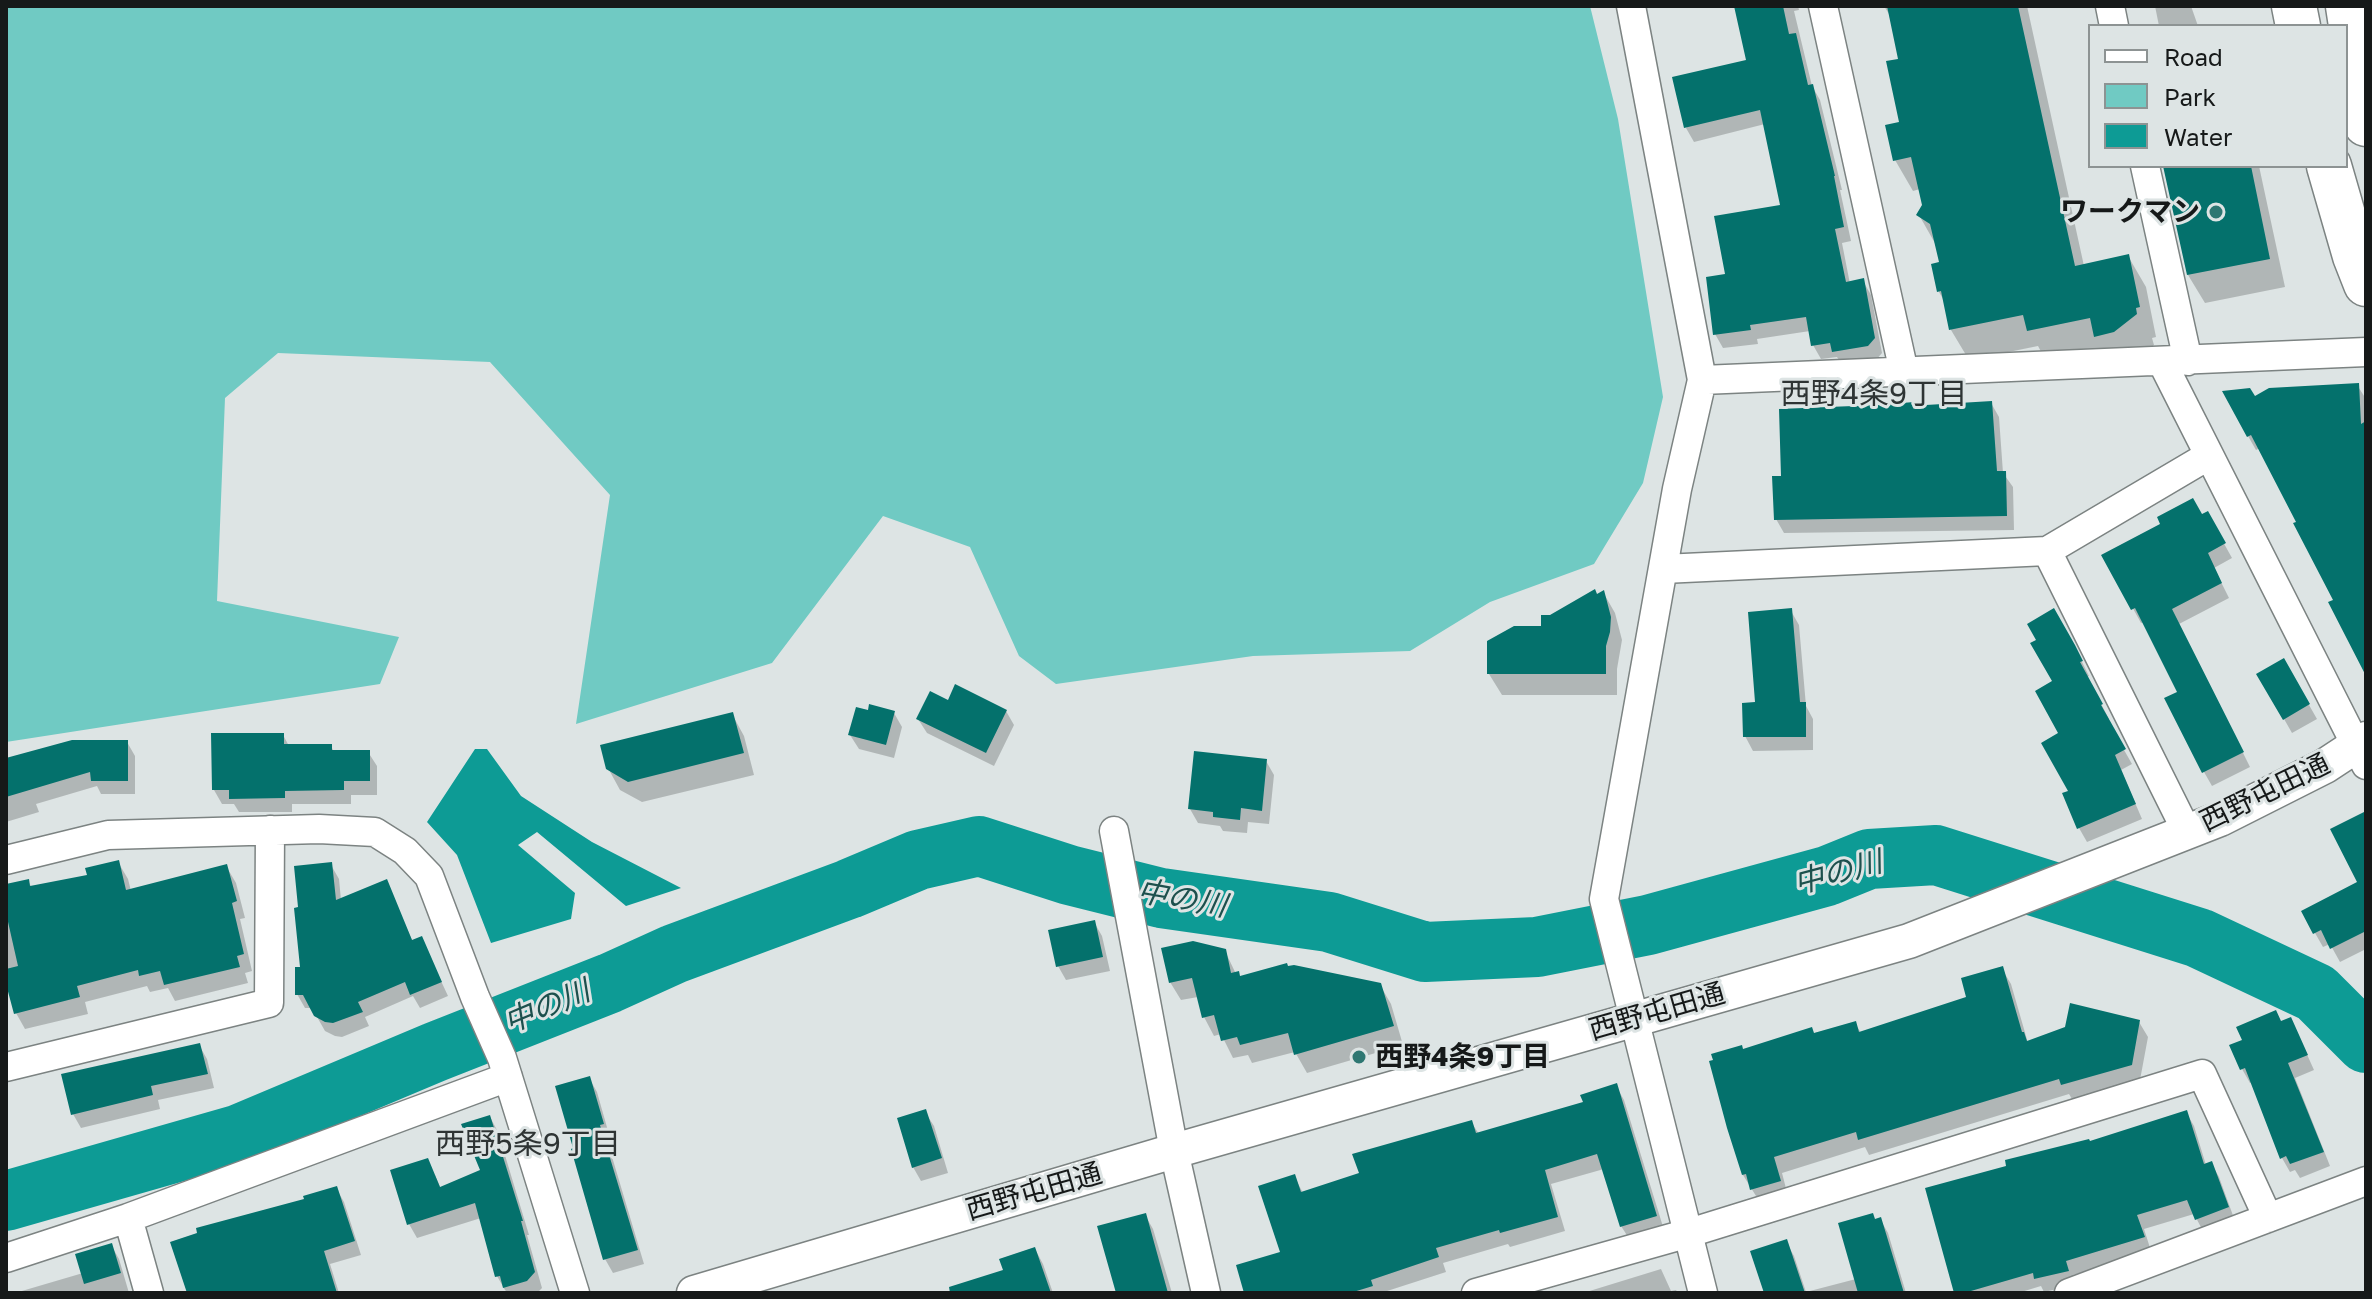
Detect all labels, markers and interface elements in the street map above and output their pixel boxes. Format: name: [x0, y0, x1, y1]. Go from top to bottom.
legend: [2088, 24, 2348, 168]
text: Road: [2164, 42, 2223, 71]
text: Park: [2164, 82, 2216, 111]
text: Water: [2164, 122, 2232, 151]
place label: ワークマン: [2060, 195, 2200, 229]
marker: ワークマン: [2207, 203, 2225, 221]
district label: 西野4条9丁目: [1781, 376, 1967, 412]
street label: 西野屯田通: [2195, 747, 2335, 839]
water label: 中の川: [1790, 844, 1886, 902]
water label: 中の川: [1135, 873, 1229, 925]
water label: 中の川: [499, 973, 595, 1041]
street label: 西野屯田通: [1585, 977, 1729, 1047]
place label: 西野4条9丁目: [1375, 1040, 1550, 1074]
marker: 西野4条9丁目: [1350, 1048, 1368, 1066]
district label: 西野5条9丁目: [435, 1126, 621, 1162]
street label: 西野屯田通: [962, 1157, 1106, 1227]

